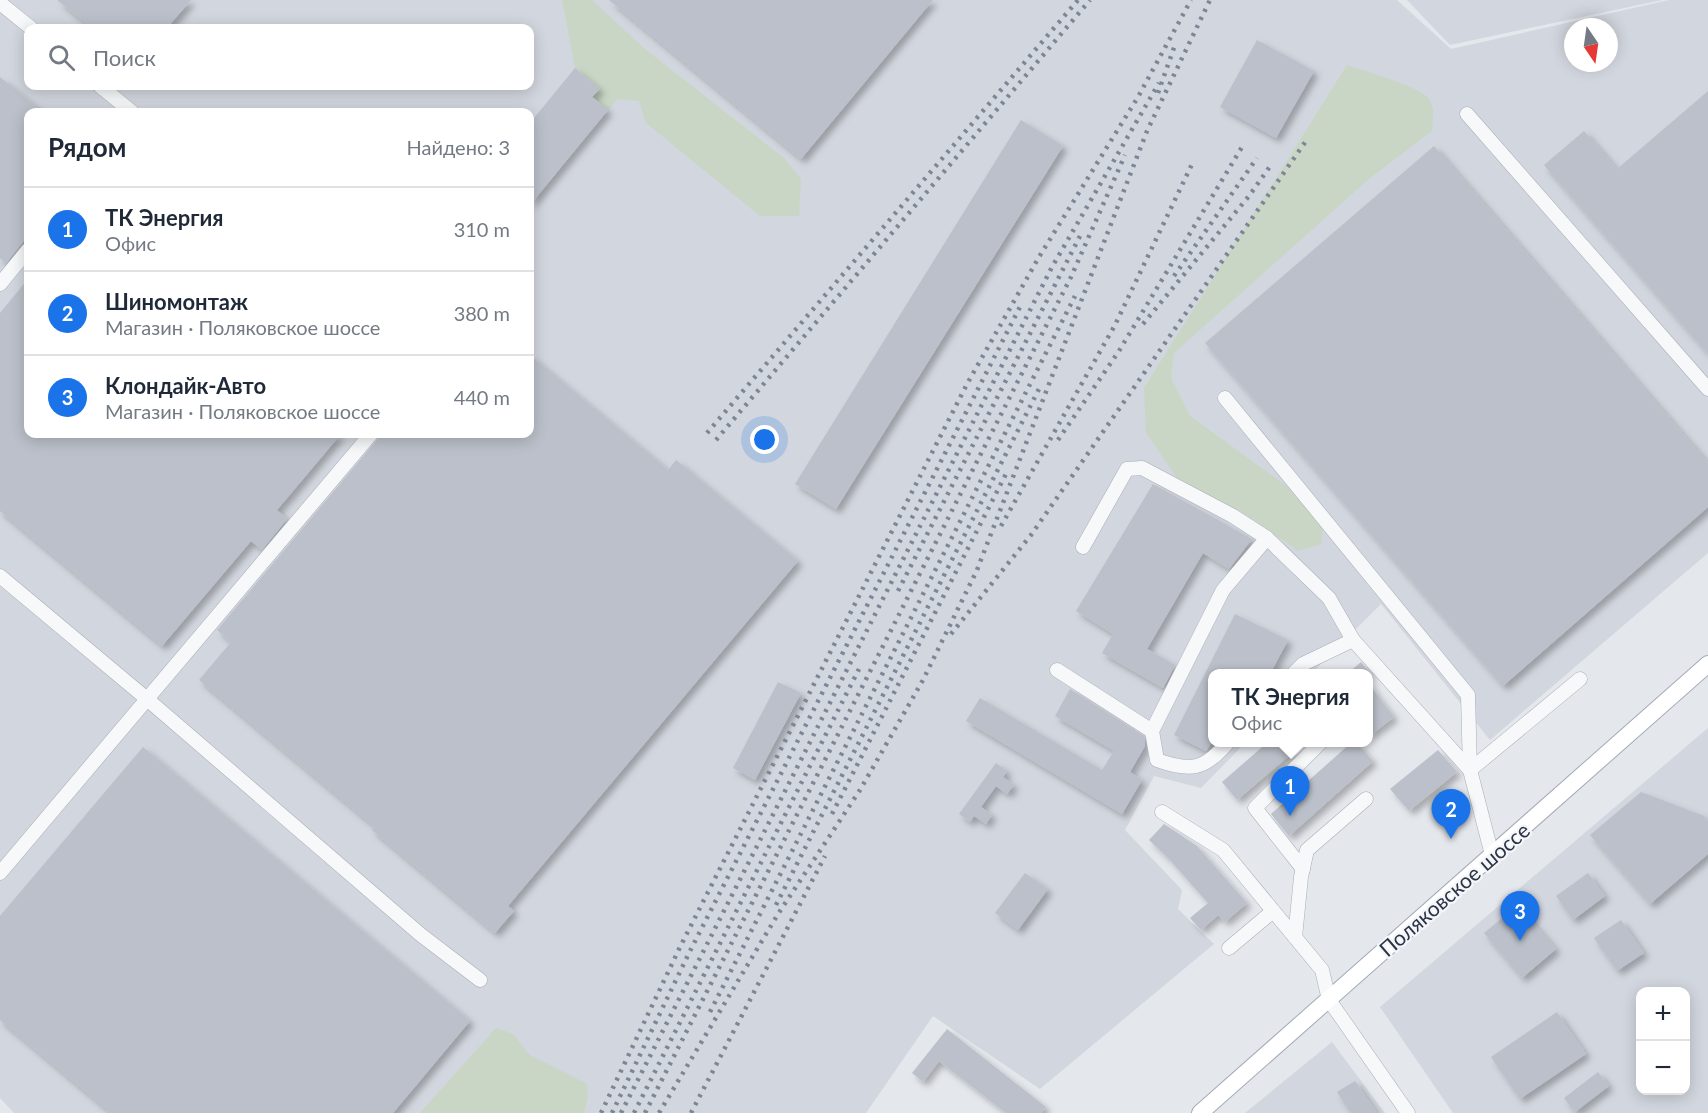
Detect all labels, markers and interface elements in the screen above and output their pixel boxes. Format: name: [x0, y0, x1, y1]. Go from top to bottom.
north arrow: [1564, 18, 1618, 72]
search box: [24, 24, 534, 90]
icon: search: [45, 41, 78, 74]
text: Поиск: [93, 44, 156, 71]
text: Рядом: [48, 131, 126, 163]
text: Найдено: 3: [407, 135, 510, 159]
text: ТК Энергия: [105, 204, 223, 231]
text: 1: [62, 217, 73, 241]
text: 310 m: [454, 217, 510, 241]
text: Офис: [105, 231, 156, 255]
text: Шиномонтаж: [105, 288, 248, 315]
text: 2: [62, 301, 73, 325]
text: 380 m: [454, 301, 510, 325]
text: Магазин · Поляковское шоссе: [105, 315, 380, 339]
text: Клондайк-Авто: [105, 372, 266, 399]
text: 3: [62, 385, 73, 409]
text: 440 m: [454, 385, 510, 409]
text: Магазин · Поляковское шоссе: [105, 399, 380, 423]
your location: [750, 425, 779, 454]
popup: [1208, 669, 1373, 747]
text: ТК Энергия: [1231, 683, 1350, 710]
text: Офис: [1231, 710, 1282, 734]
pin: 1: [1270, 766, 1310, 816]
pin: 2: [1432, 790, 1470, 839]
street label: Поляковское шоссе: [1374, 817, 1534, 961]
pin: 3: [1500, 892, 1540, 941]
map controls: [1636, 987, 1690, 1095]
button: +: [1636, 987, 1690, 1041]
button: −: [1636, 1041, 1690, 1095]

